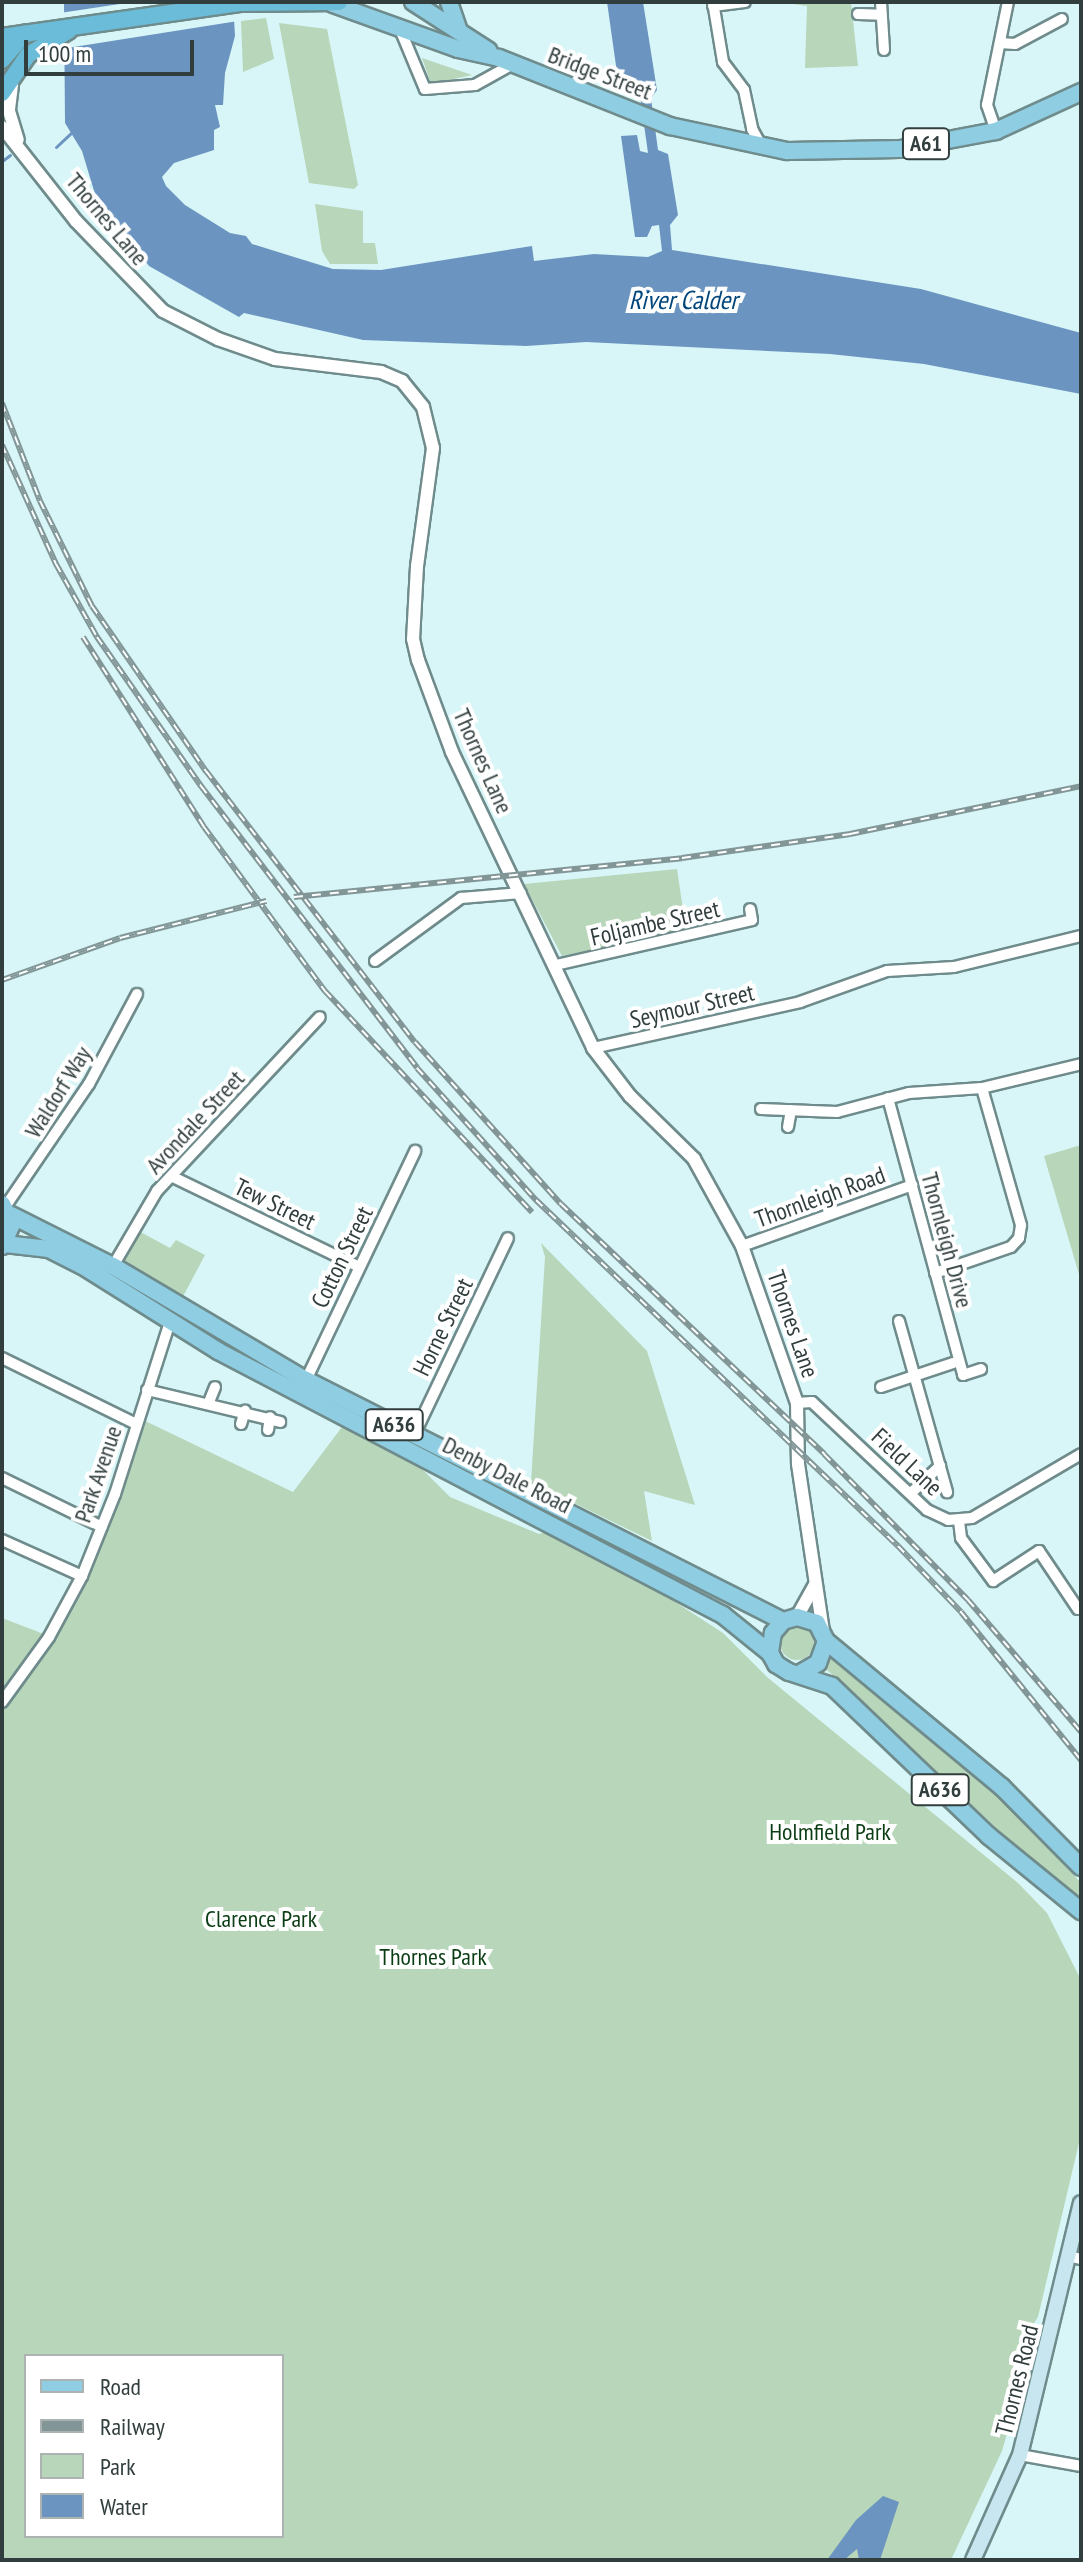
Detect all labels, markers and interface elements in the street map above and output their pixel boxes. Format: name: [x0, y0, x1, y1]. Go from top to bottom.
scale bar: [28, 24, 198, 74]
text: 100 m: [38, 38, 91, 69]
street label: Bridge Street: [544, 40, 656, 106]
road number: A61: [900, 126, 952, 162]
street label: Thornes Lane: [60, 167, 154, 271]
water label: River Calder: [629, 284, 737, 316]
street label: Thornes Lane: [447, 704, 519, 818]
street label: Foljambe Street: [588, 894, 722, 952]
street label: Seymour Street: [627, 978, 757, 1034]
street label: Waldorf Way: [18, 1041, 98, 1143]
street label: Avondale Street: [140, 1064, 250, 1180]
street label: Thornleigh Road: [751, 1160, 889, 1234]
street label: Thornleigh Drive: [915, 1169, 979, 1311]
street label: Tew Street: [230, 1172, 320, 1236]
street label: Cotton Street: [305, 1202, 379, 1312]
street label: Thornes Lane: [761, 1267, 825, 1381]
street label: Horne Street: [407, 1273, 479, 1381]
road number: A636: [364, 1407, 424, 1443]
street label: Park Avenue: [68, 1421, 128, 1527]
street label: Field Lane: [866, 1422, 948, 1502]
street label: Denby Dale Road: [438, 1430, 576, 1520]
road number: A636: [910, 1772, 970, 1808]
park label: Holmfield Park: [769, 1818, 891, 1846]
park label: Clarence Park: [205, 1905, 317, 1933]
park label: Thornes Park: [379, 1943, 487, 1971]
street label: Thornes Road: [989, 2322, 1045, 2438]
legend: [24, 2354, 284, 2538]
text: Road: [100, 2371, 141, 2402]
text: Railway: [100, 2411, 165, 2442]
text: Park: [100, 2451, 136, 2482]
text: Water: [100, 2491, 148, 2522]

